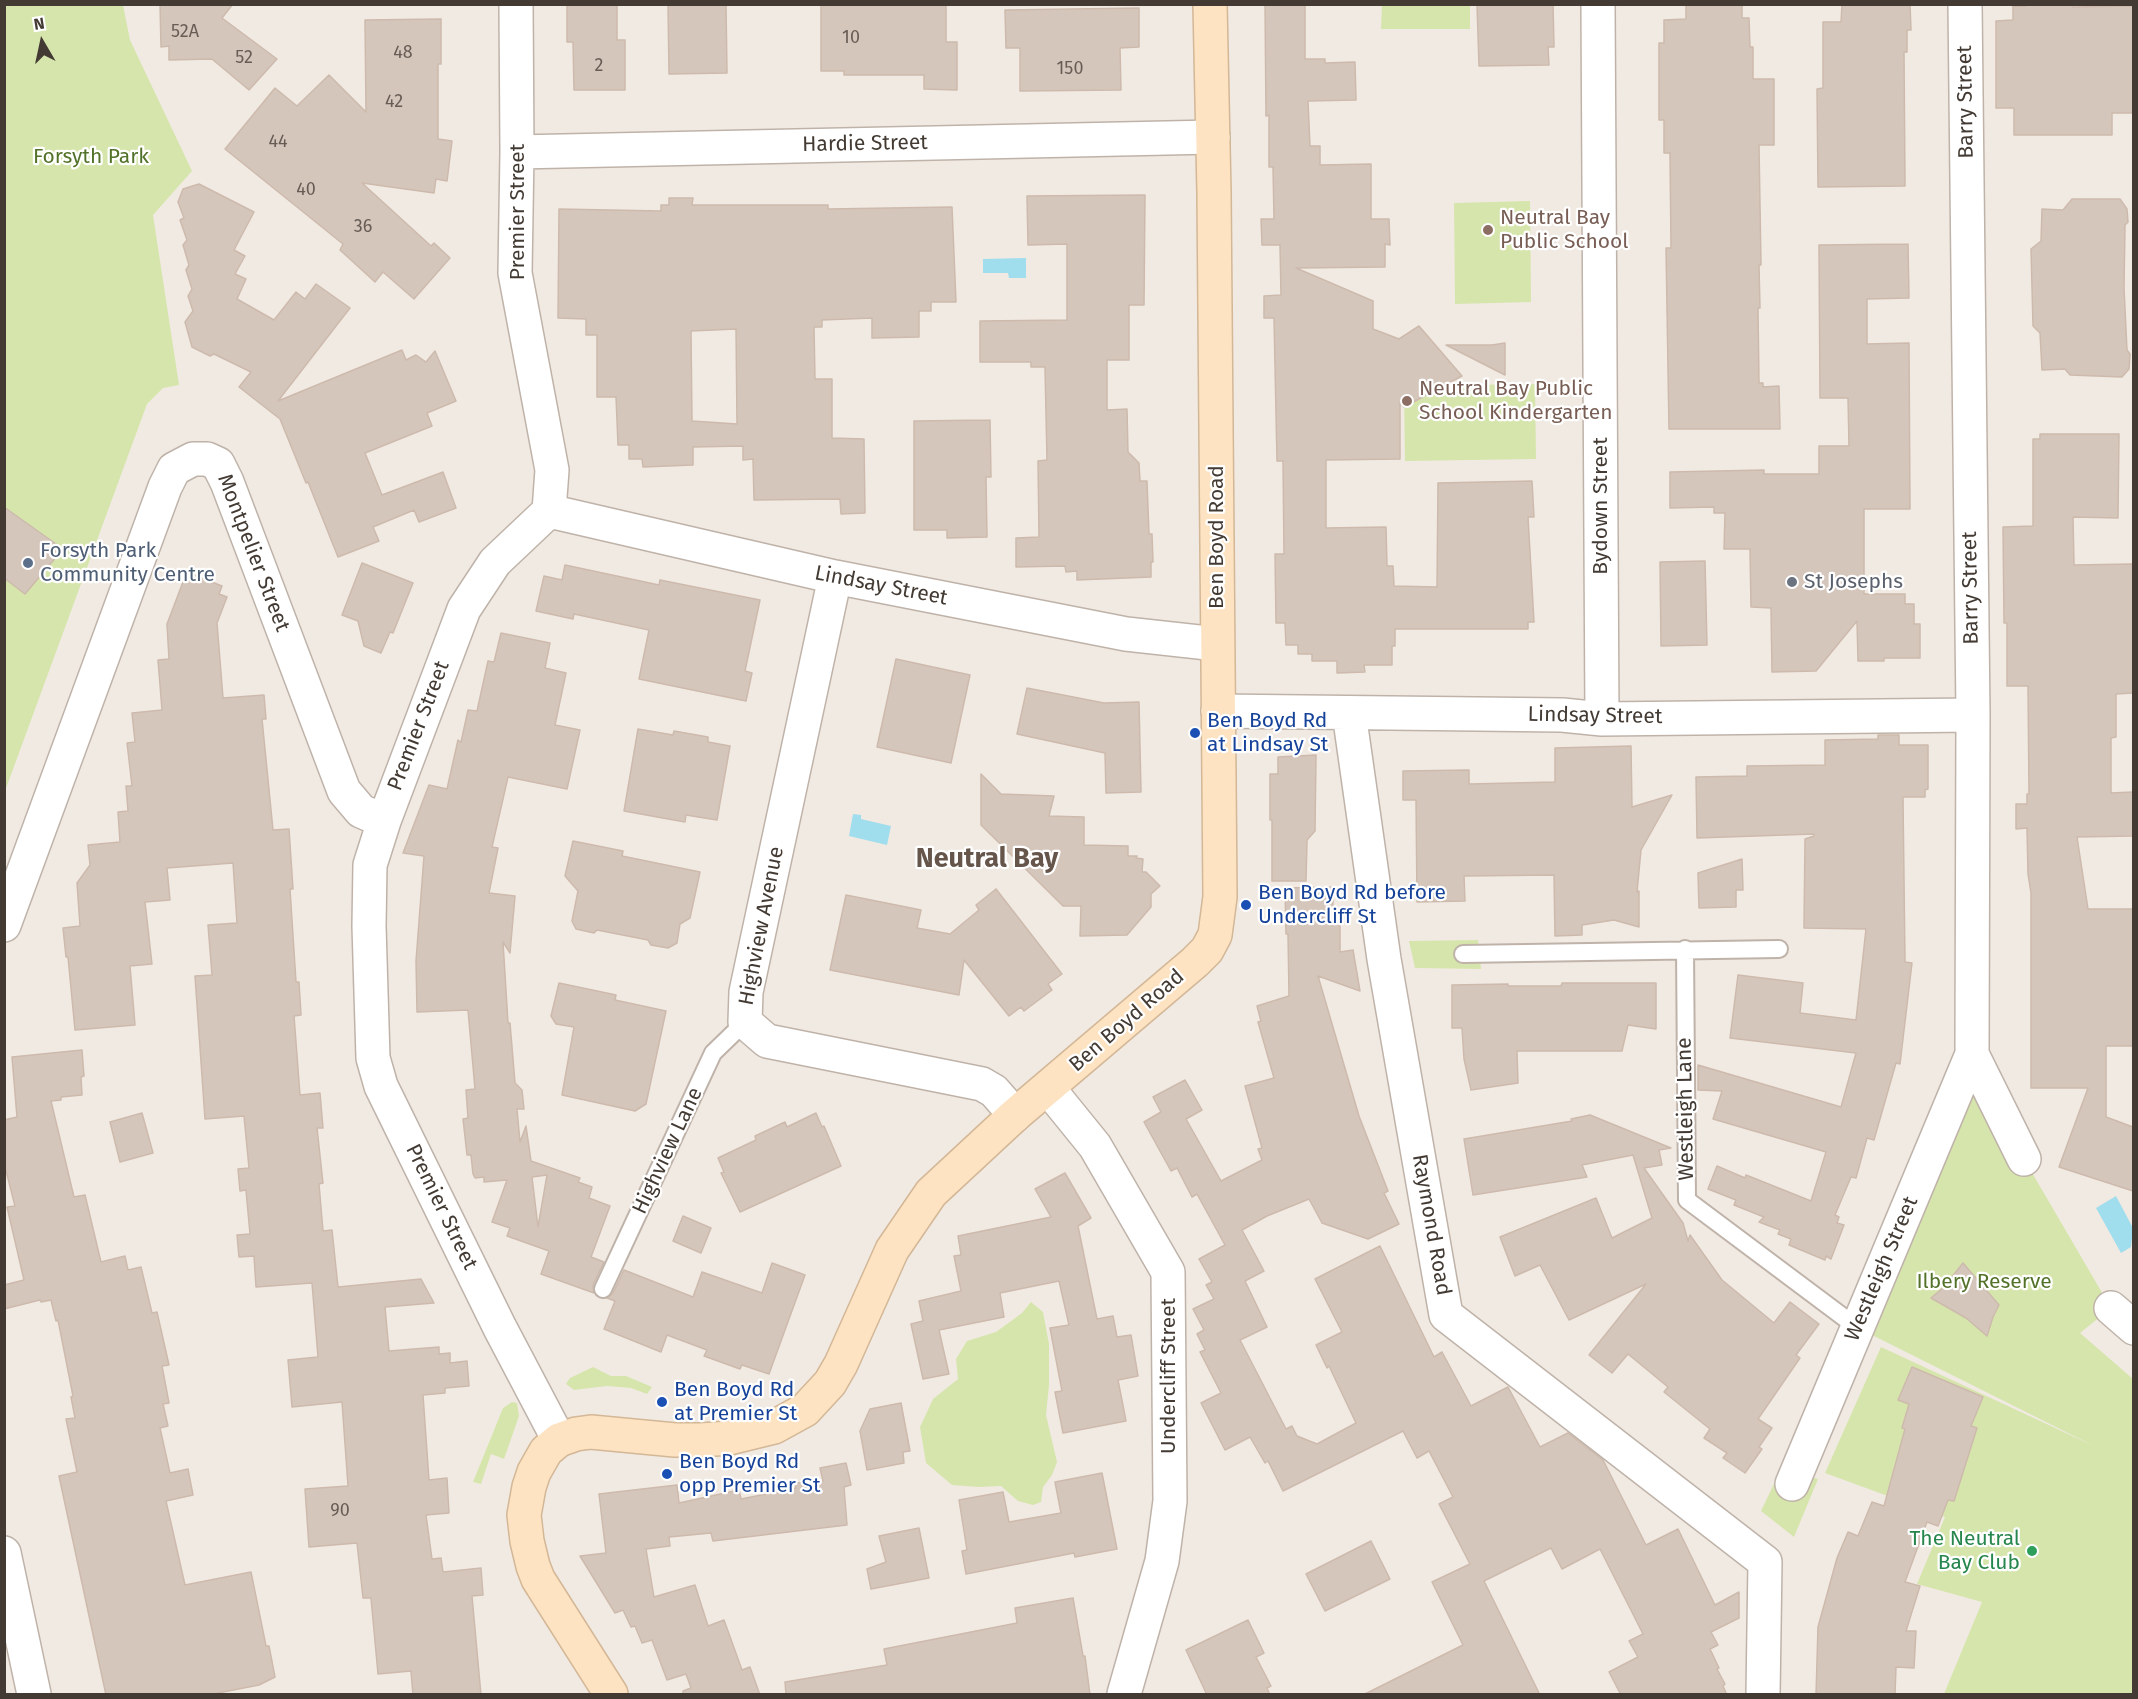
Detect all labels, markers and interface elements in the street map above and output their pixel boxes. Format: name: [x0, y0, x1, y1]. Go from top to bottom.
north arrow: [12, 12, 72, 72]
text: N: [32, 14, 46, 34]
house number: 52A: [171, 21, 199, 43]
house number: 10: [842, 27, 860, 49]
house number: 48: [393, 42, 413, 64]
street label: Barry Street: [1952, 45, 1980, 159]
house number: 52: [235, 47, 253, 69]
house number: 2: [595, 55, 603, 77]
house number: 150: [1057, 58, 1083, 80]
house number: 42: [385, 91, 403, 113]
street label: Hardie Street: [802, 130, 928, 158]
house number: 44: [268, 131, 288, 153]
park label: Forsyth Park: [33, 144, 149, 170]
street label: Premier Street: [505, 144, 531, 280]
house number: 40: [296, 179, 316, 201]
place label: Neutral Bay Public School: [1500, 205, 1628, 255]
house number: 36: [354, 216, 372, 238]
marker: Neutral Bay Public School: [1481, 223, 1495, 237]
place label: Neutral Bay Public School Kindergarten: [1419, 376, 1612, 426]
marker: Neutral Bay Public School Kindergarten: [1400, 394, 1414, 408]
street label: Bydown Street: [1588, 437, 1614, 575]
street label: Ben Boyd Road: [1204, 465, 1230, 609]
street label: Montpelier Street: [211, 471, 295, 635]
street label: Barry Street: [1957, 531, 1985, 645]
place label: Forsyth Park Community Centre: [40, 538, 215, 588]
marker: Forsyth Park Community Centre: [21, 556, 35, 570]
street label: Lindsay Street: [812, 561, 950, 611]
place label: St Josephs: [1804, 569, 1903, 595]
marker: St Josephs: [1785, 575, 1799, 589]
street label: Premier Street: [383, 658, 455, 794]
street label: Lindsay Street: [1527, 702, 1663, 730]
place label: Ben Boyd Rd at Lindsay St: [1207, 708, 1328, 758]
marker: Ben Boyd Rd at Lindsay St: [1188, 726, 1202, 740]
district label: Neutral Bay: [916, 843, 1058, 875]
street label: Highview Avenue: [734, 844, 790, 1008]
place label: Ben Boyd Rd before Undercliff St: [1258, 880, 1446, 930]
marker: Ben Boyd Rd before Undercliff St: [1239, 898, 1253, 912]
street label: Ben Boyd Road: [1064, 964, 1190, 1078]
street label: Westleigh Lane: [1672, 1037, 1700, 1181]
street label: Highview Lane: [628, 1084, 708, 1218]
street label: Premier Street: [400, 1140, 482, 1274]
street label: Raymond Road: [1406, 1152, 1456, 1298]
street label: Westleigh Street: [1840, 1193, 1924, 1345]
park label: Ilbery Reserve: [1916, 1269, 2052, 1295]
street label: Undercliff Street: [1156, 1298, 1182, 1454]
place label: Ben Boyd Rd at Premier St: [674, 1377, 797, 1427]
marker: Ben Boyd Rd at Premier St: [655, 1395, 669, 1409]
place label: Ben Boyd Rd opp Premier St: [679, 1449, 821, 1499]
marker: Ben Boyd Rd opp Premier St: [660, 1467, 674, 1481]
house number: 90: [330, 1500, 350, 1522]
place label: The Neutral Bay Club: [1909, 1526, 2020, 1576]
marker: The Neutral Bay Club: [2025, 1544, 2039, 1558]

